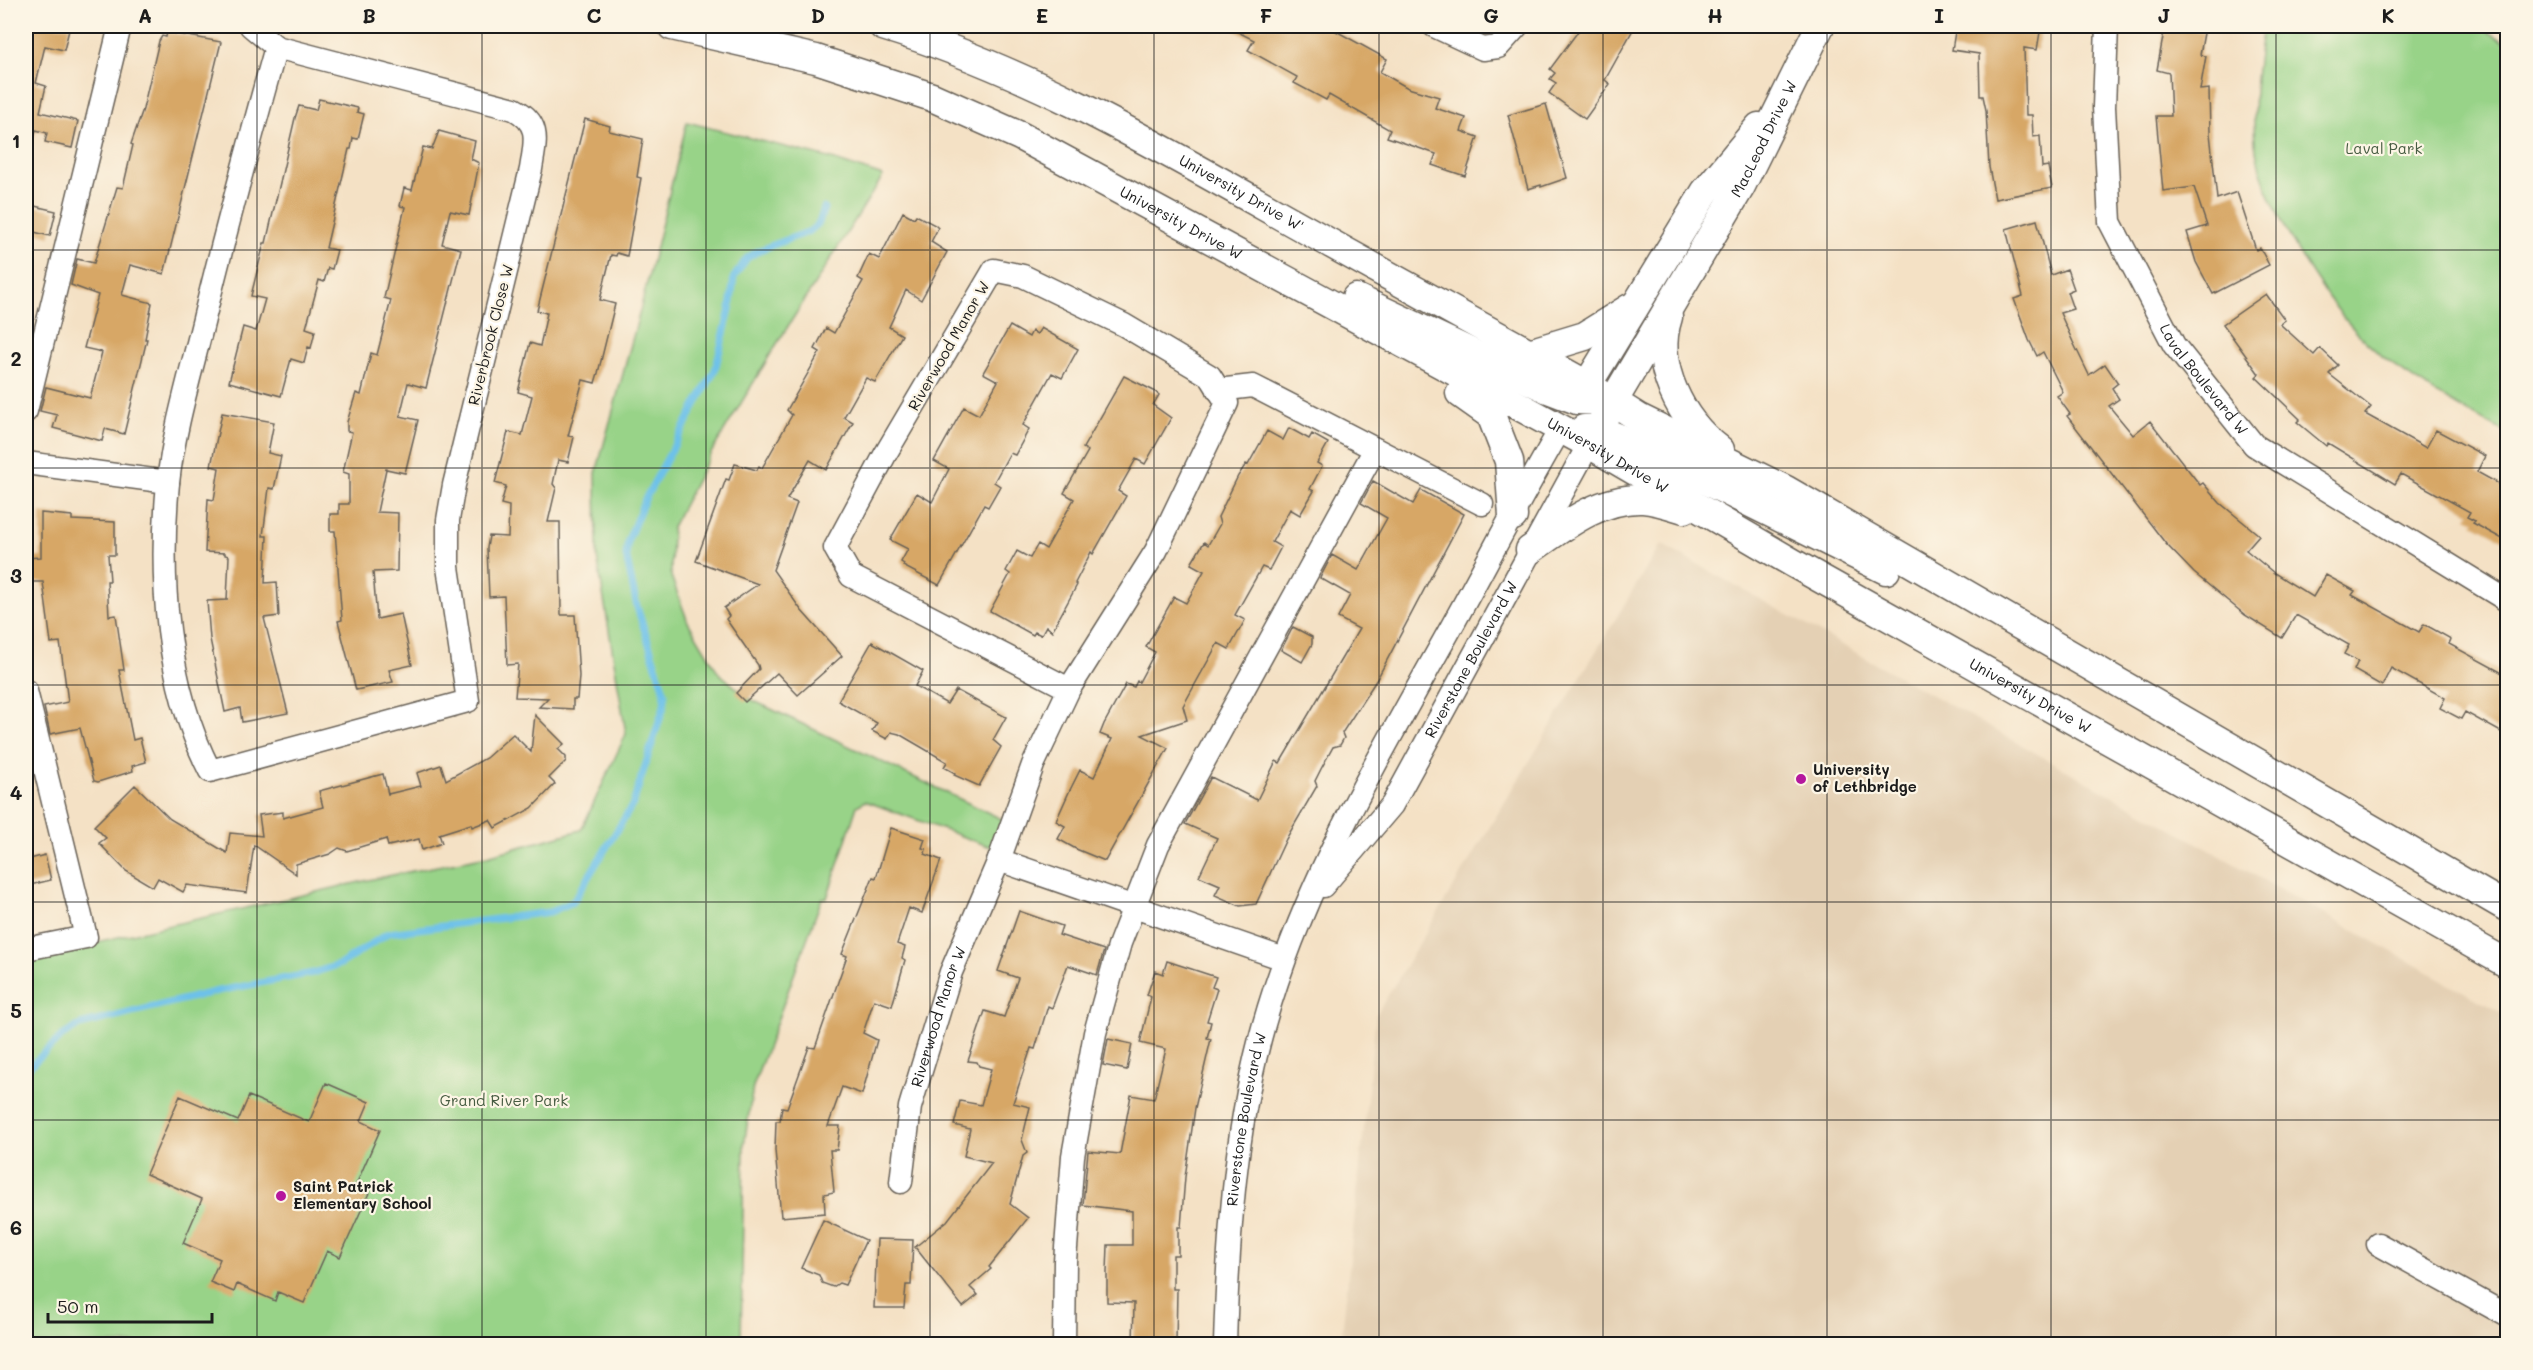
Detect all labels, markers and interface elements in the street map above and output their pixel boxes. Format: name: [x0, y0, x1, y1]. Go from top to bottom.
text: A: [138, 2, 152, 28]
text: B: [362, 2, 376, 28]
text: C: [587, 2, 602, 28]
text: D: [811, 2, 825, 28]
text: E: [1036, 2, 1048, 28]
text: F: [1260, 2, 1273, 28]
text: G: [1483, 2, 1499, 28]
text: H: [1707, 2, 1723, 28]
text: I: [1934, 2, 1944, 28]
text: J: [2157, 2, 2171, 28]
text: K: [2381, 2, 2395, 28]
street label: MacLeod Drive W: [1726, 77, 1801, 201]
text: 1: [12, 127, 20, 153]
park label: Laval Park: [2345, 138, 2423, 158]
street label: University Drive W': [1176, 151, 1306, 235]
street label: University Drive W: [1117, 181, 1245, 263]
street label: Riverbrook Close W: [463, 262, 517, 407]
street label: Riverwood Manor W: [903, 277, 993, 414]
street label: Laval Boulevard W: [2156, 320, 2253, 439]
text: 2: [10, 345, 22, 371]
street label: University Drive W: [1544, 412, 1672, 497]
text: 3: [10, 562, 22, 588]
street label: Riverstone Boulevard W: [1419, 577, 1521, 741]
street label: University Drive W: [1966, 653, 2095, 737]
place label: University of Lethbridge: [1813, 759, 1917, 796]
marker: University of Lethbridge: [1794, 772, 1808, 786]
text: 4: [10, 779, 23, 805]
street label: Riverwood Manor W: [906, 943, 970, 1089]
text: 5: [10, 997, 22, 1023]
street label: Riverstone Boulevard W: [1221, 1030, 1270, 1207]
park label: Grand River Park: [440, 1090, 568, 1110]
place label: Saint Patrick Elementary School: [293, 1176, 432, 1213]
marker: Saint Patrick Elementary School: [274, 1189, 288, 1203]
text: 6: [10, 1214, 22, 1240]
scale bar: [48, 1286, 212, 1324]
text: 50 m: [57, 1294, 99, 1318]

